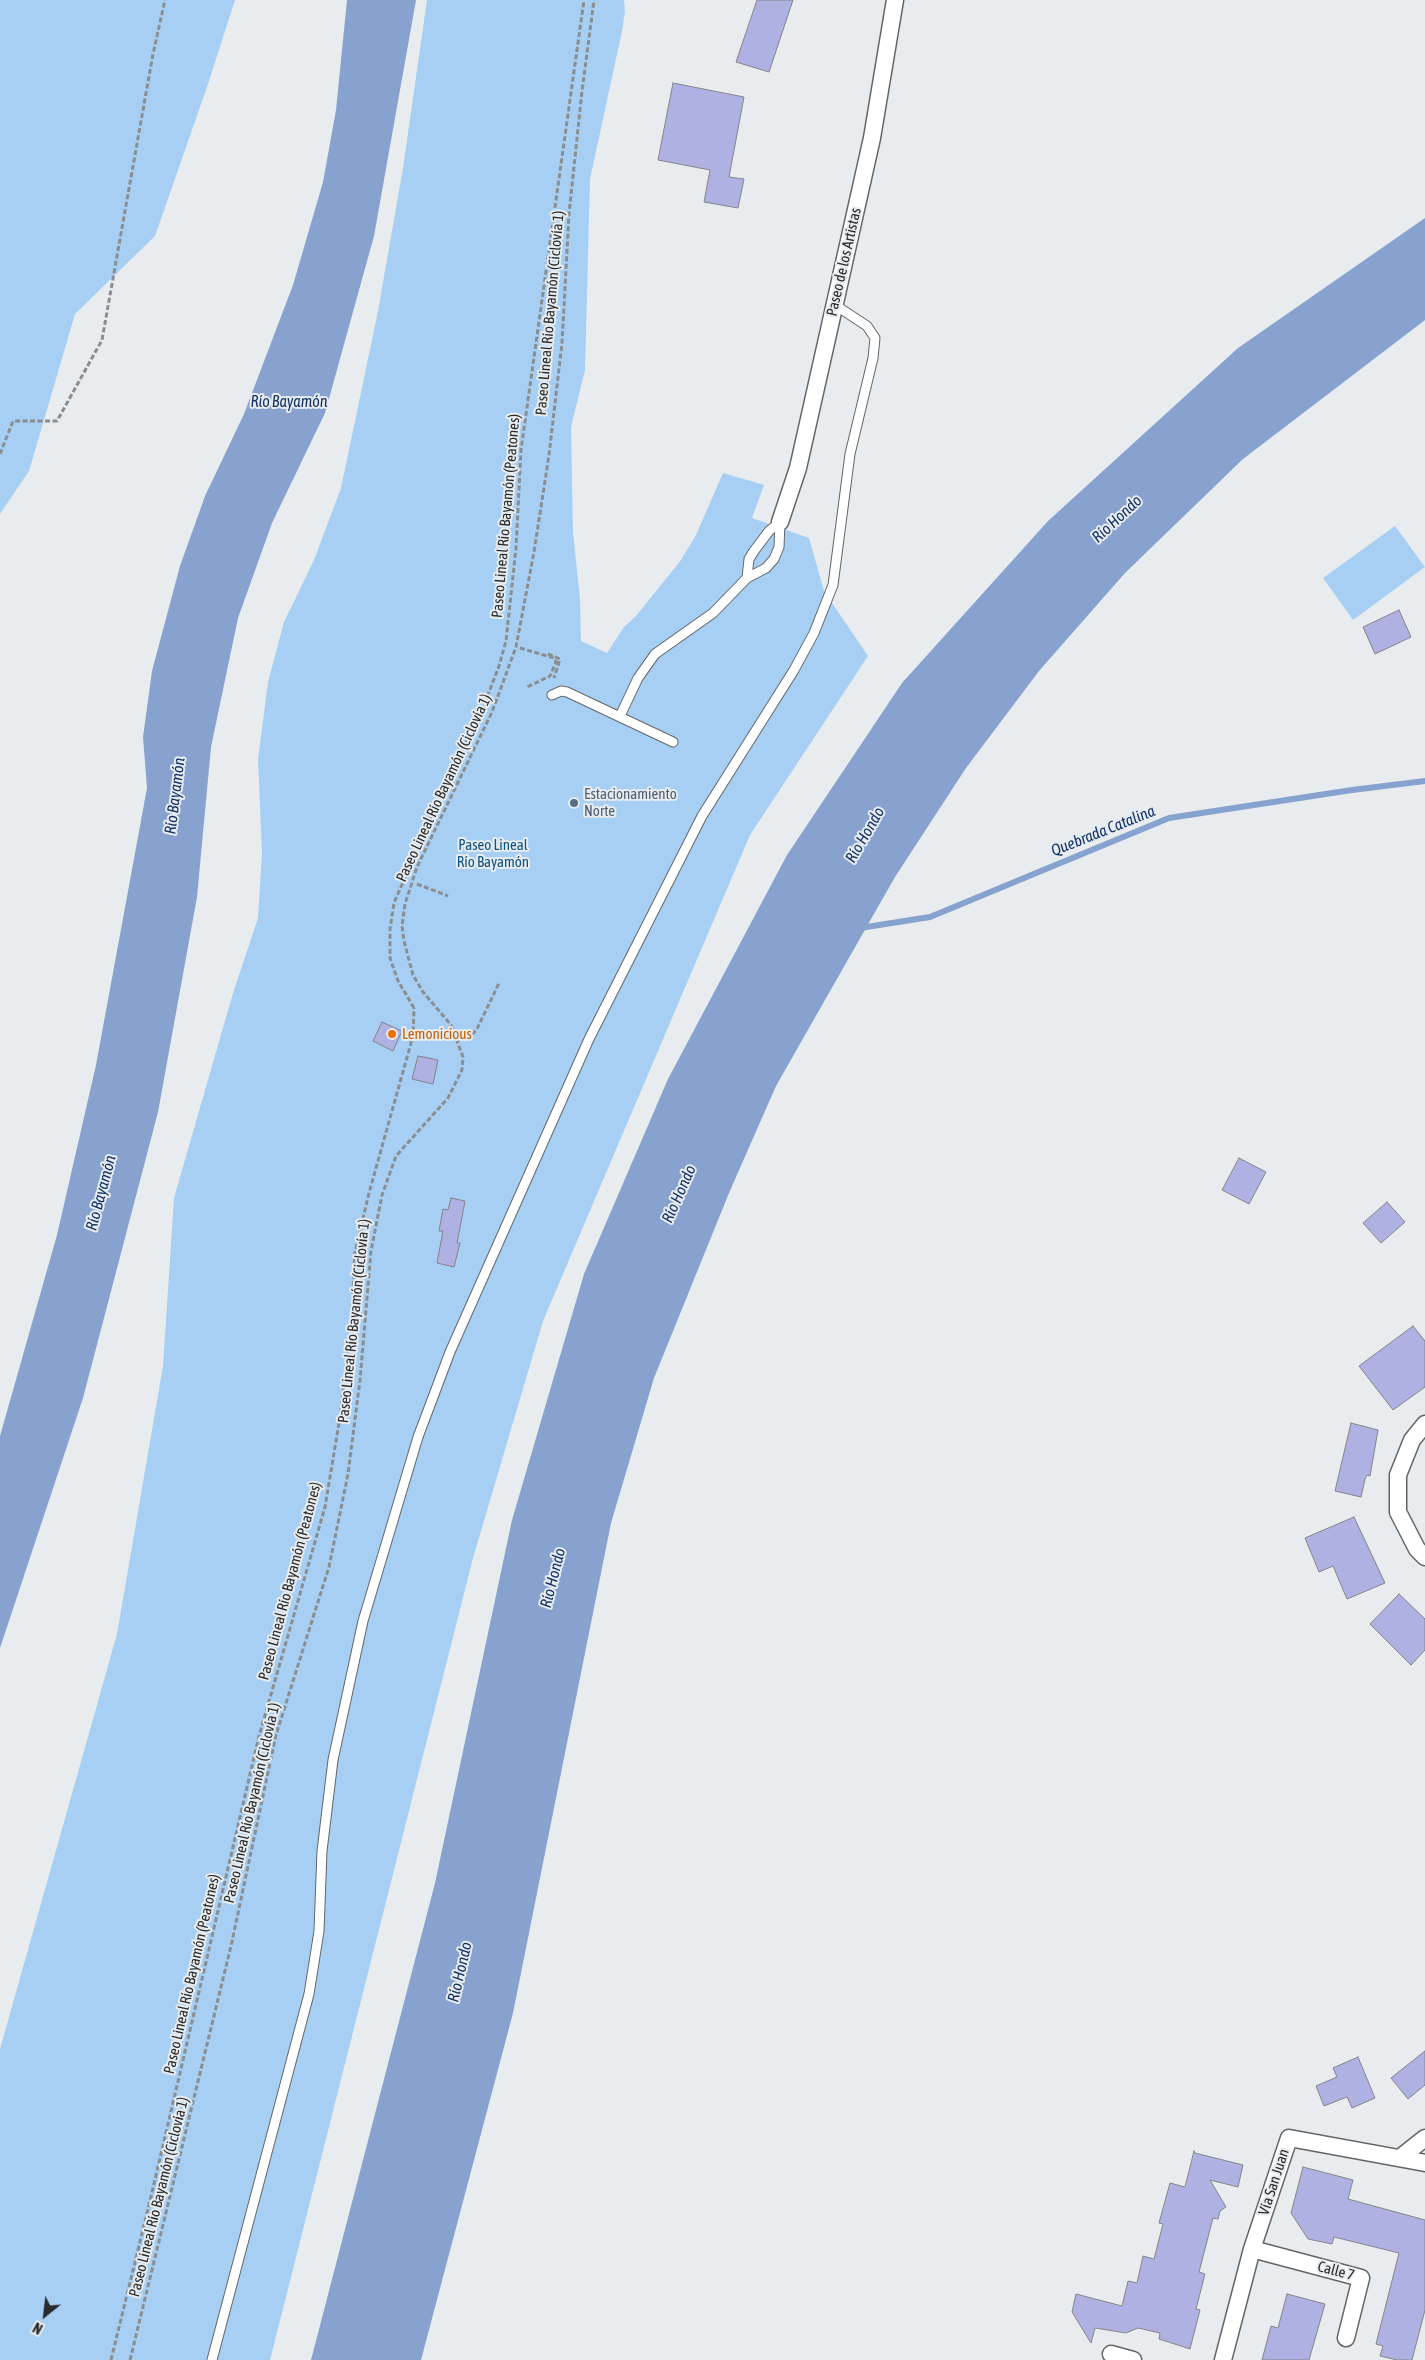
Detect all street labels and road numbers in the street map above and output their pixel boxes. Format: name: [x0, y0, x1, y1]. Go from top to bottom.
street label: Paseo de los Artistas: [823, 206, 865, 318]
street label: Paseo Lineal Río Bayamón (Ciclovía 1): [532, 210, 568, 416]
street label: Paseo Lineal Río Bayamón (Peatones): [488, 413, 524, 619]
street label: Paseo Lineal Río Bayamón (Ciclovía 1): [392, 691, 496, 885]
street label: Paseo Lineal Río Bayamón (Ciclovía 1): [334, 1218, 374, 1424]
street label: Paseo Lineal Río Bayamón (Peatones): [255, 1480, 325, 1682]
street label: Paseo Lineal Río Bayamón (Ciclovía 1): [220, 1701, 284, 1905]
street label: Paseo Lineal Río Bayamón (Peatones): [160, 1872, 224, 2076]
street label: Paseo Lineal Río Bayamón (Ciclovía 1): [125, 2095, 193, 2299]
street label: Vía San Juan: [1255, 2147, 1293, 2217]
street label: Calle 7: [1316, 2257, 1356, 2285]

